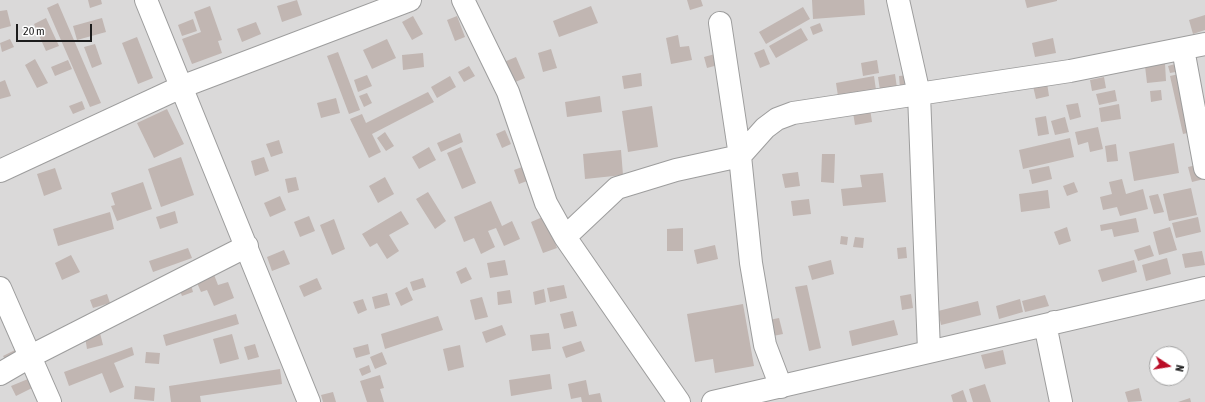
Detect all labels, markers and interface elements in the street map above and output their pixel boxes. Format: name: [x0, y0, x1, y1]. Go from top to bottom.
scale bar: [18, 16, 94, 42]
text: 20 m: [23, 24, 45, 38]
north arrow: [1149, 346, 1189, 386]
text: N: [1173, 364, 1186, 373]

